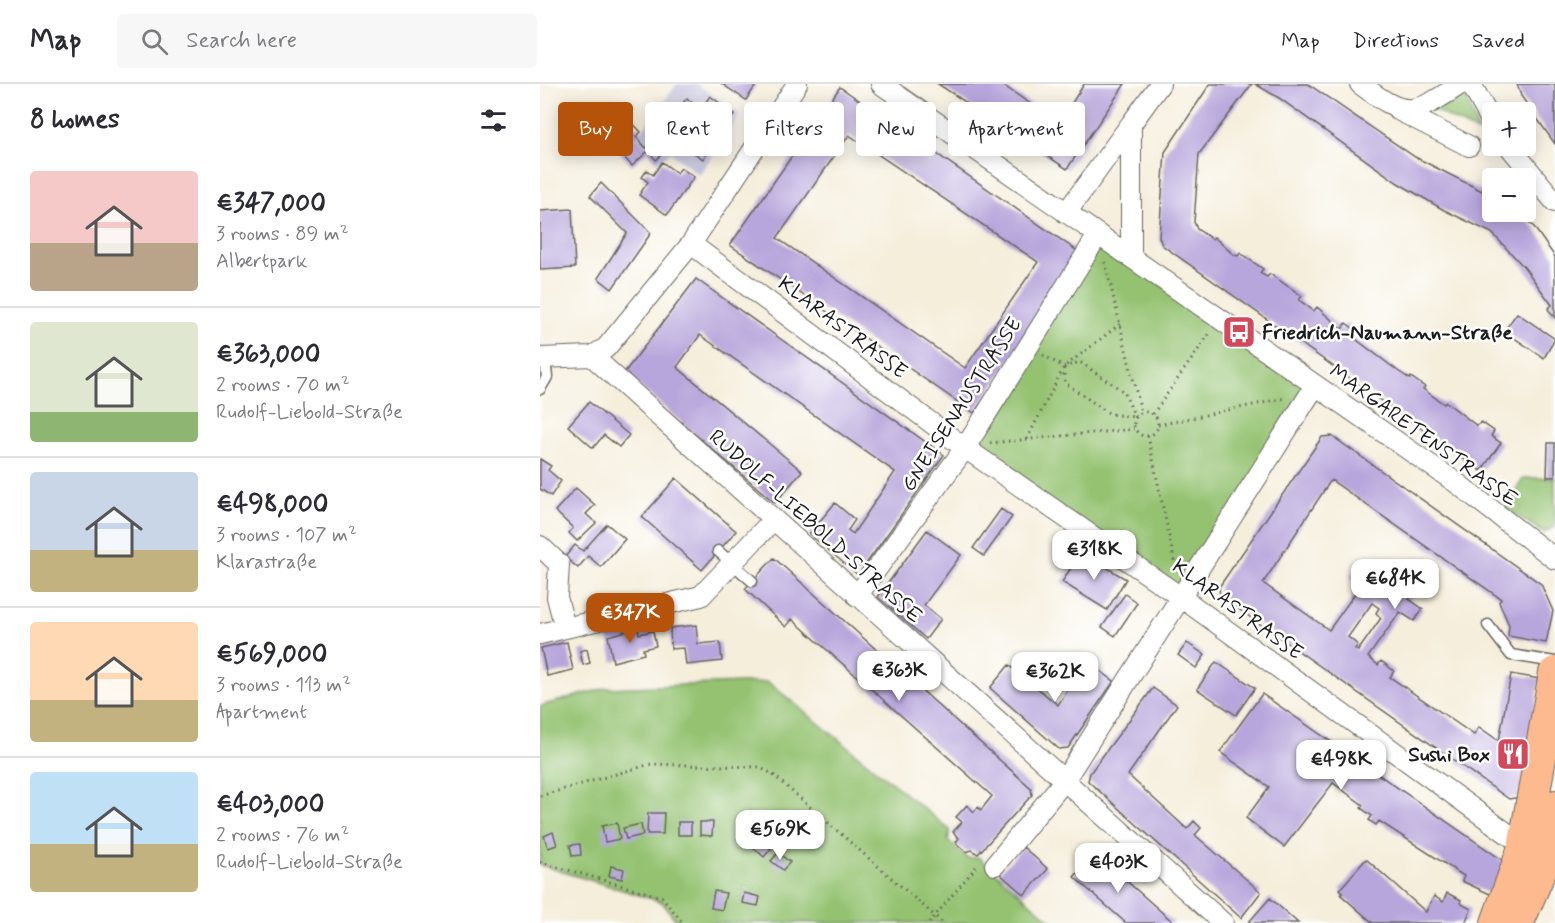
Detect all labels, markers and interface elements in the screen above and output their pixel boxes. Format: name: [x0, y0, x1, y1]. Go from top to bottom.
search box: [117, 14, 537, 68]
text: Map: [30, 23, 81, 60]
icon: search: [138, 25, 171, 58]
text: Search here: [186, 27, 297, 55]
text: Map: [1281, 27, 1320, 55]
text: Directions: [1353, 27, 1439, 55]
text: Saved: [1472, 27, 1525, 55]
chip: Buy: [558, 102, 633, 156]
chip: Rent: [645, 102, 732, 156]
chip: Filters: [744, 102, 844, 156]
chip: New: [856, 102, 936, 156]
chip: Apartment: [948, 102, 1085, 156]
map controls: [1482, 102, 1536, 222]
button: +: [1482, 102, 1536, 156]
text: 8 homes: [30, 103, 120, 137]
icon: filters: [477, 104, 510, 137]
button: −: [1482, 168, 1536, 222]
text: €347,000: [216, 187, 326, 221]
icon: home: [78, 195, 150, 267]
text: 3 rooms · 89 m²: [216, 221, 349, 248]
text: Albertpark: [216, 248, 307, 275]
street label: KLARASTRASSE: [772, 270, 913, 386]
street label: GNEISENAUSTRASSE: [895, 312, 1029, 497]
bus stop icon: Friedrich-Naumann-Straße: [1221, 314, 1257, 350]
place label: Friedrich-Naumann-Straße: [1262, 319, 1513, 347]
text: €363,000: [216, 338, 320, 372]
icon: home: [78, 346, 150, 418]
street label: MARGARETENSTRASSE: [1323, 358, 1523, 514]
text: 2 rooms · 70 m²: [216, 372, 350, 399]
text: Rudolf-Liebold-Straße: [216, 399, 403, 426]
street label: RUDOLF-LIEBOLD-STRASSE: [703, 423, 928, 630]
text: €498,000: [216, 488, 328, 522]
icon: home: [78, 496, 150, 568]
text: 3 rooms · 107 m²: [216, 522, 357, 549]
pin: €318K: [1052, 530, 1136, 581]
text: €318K: [1066, 536, 1122, 563]
text: Klarastraße: [216, 549, 317, 576]
street label: KLARASTRASSE: [1166, 553, 1308, 667]
pin: €684K: [1353, 559, 1437, 610]
text: €684K: [1365, 565, 1425, 592]
pin: €347K: [588, 593, 672, 644]
text: €347K: [600, 599, 660, 626]
text: €569,000: [216, 638, 327, 672]
icon: home: [78, 646, 150, 718]
pin: €363K: [857, 651, 941, 702]
pin: €362K: [1013, 652, 1097, 703]
text: €363K: [871, 657, 927, 684]
text: €362K: [1025, 658, 1085, 685]
text: 3 rooms · 113 m²: [216, 672, 351, 699]
text: Apartment: [216, 699, 307, 726]
restaurant icon: Sushi Box: [1495, 736, 1531, 772]
pin: €498K: [1299, 740, 1383, 791]
place label: Sushi Box: [1408, 741, 1490, 769]
text: €498K: [1310, 746, 1372, 773]
text: €403,000: [216, 788, 324, 822]
icon: home: [78, 796, 150, 868]
pin: €569K: [738, 810, 822, 861]
text: €569K: [750, 816, 810, 843]
text: 2 rooms · 76 m²: [216, 822, 349, 849]
pin: €403K: [1076, 843, 1160, 894]
text: Rudolf-Liebold-Straße: [216, 849, 403, 876]
text: €403K: [1089, 849, 1147, 876]

